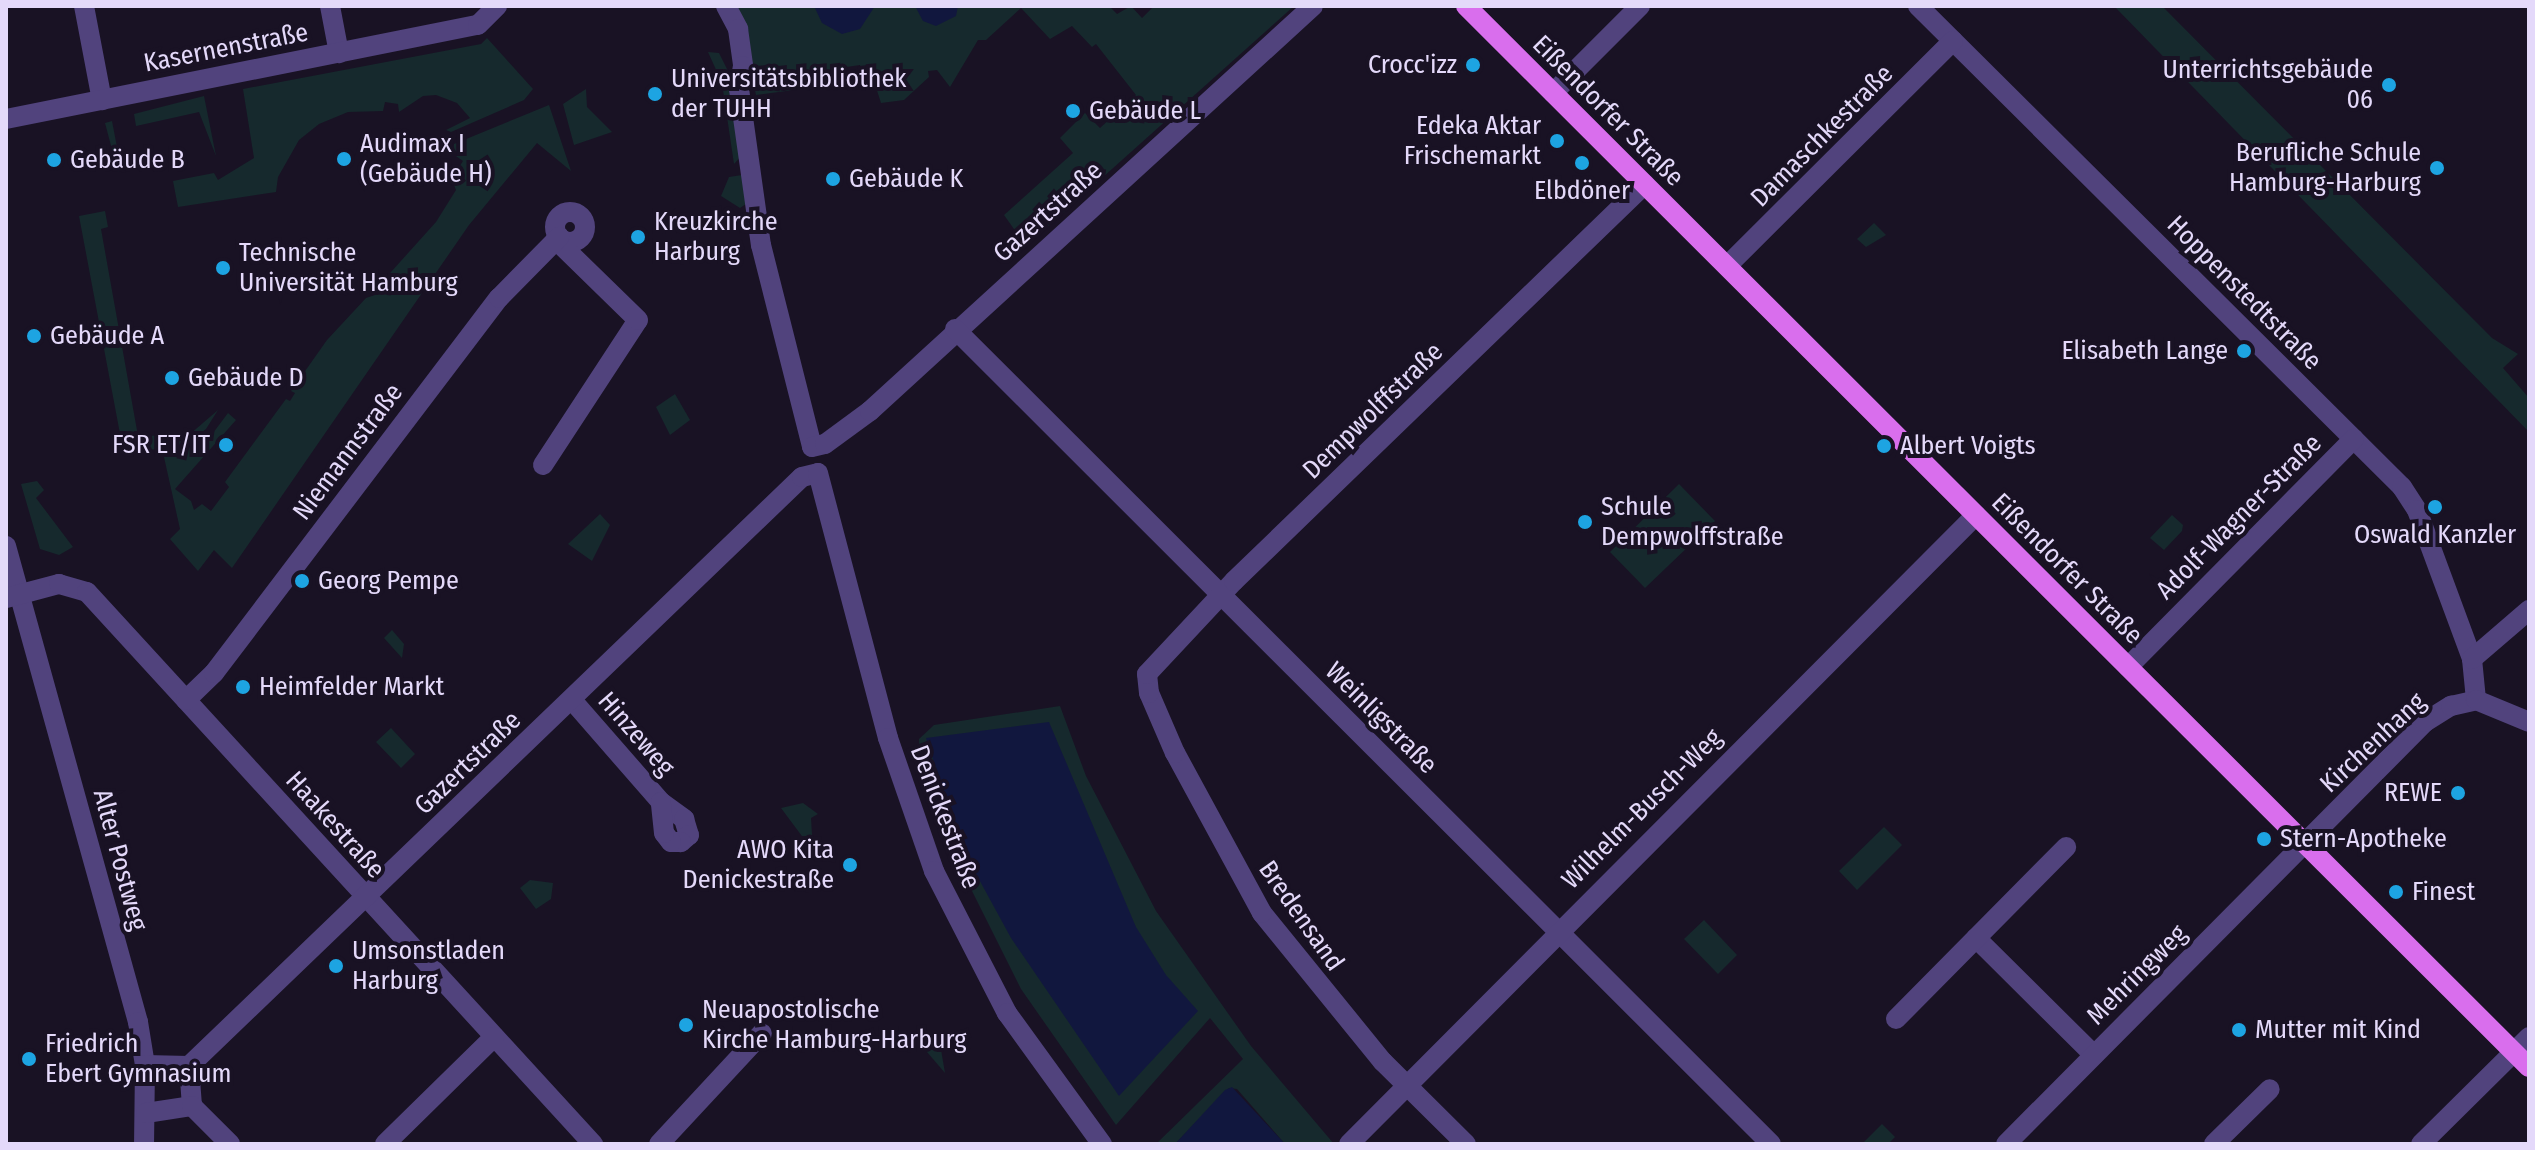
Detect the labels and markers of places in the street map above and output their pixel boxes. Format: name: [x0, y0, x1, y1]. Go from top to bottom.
place label: Crocc'izz: [1368, 49, 1457, 81]
place label: Unterrichtsgebäude 06: [2163, 54, 2373, 116]
marker: Crocc'izz: [1464, 56, 1482, 74]
place label: Universitätsbibliothek der TUHH: [671, 63, 906, 124]
marker: Unterrichtsgebäude 06: [2380, 76, 2398, 94]
marker: Universitätsbibliothek der TUHH: [646, 85, 664, 103]
place label: Gebäude L: [1089, 95, 1201, 127]
marker: Gebäude L: [1064, 102, 1082, 120]
place label: Edeka Aktar Frischemarkt: [1404, 110, 1541, 172]
place label: Audimax I (Gebäude H): [360, 128, 492, 190]
marker: Edeka Aktar Frischemarkt: [1548, 132, 1566, 150]
place label: Berufliche Schule Hamburg-Harburg: [2229, 137, 2421, 198]
place label: Gebäude B: [70, 144, 185, 176]
marker: Audimax I (Gebäude H): [335, 150, 353, 168]
marker: Gebäude B: [45, 151, 63, 169]
marker: Elbdöner: [1573, 154, 1591, 172]
marker: Berufliche Schule Hamburg-Harburg: [2428, 159, 2446, 177]
place label: Gebäude K: [849, 163, 963, 195]
marker: Gebäude K: [824, 170, 842, 188]
place label: Elbdöner: [1534, 175, 1630, 207]
place label: Kreuzkirche Harburg: [654, 206, 777, 268]
marker: Kreuzkirche Harburg: [629, 228, 647, 246]
place label: Technische Universität Hamburg: [239, 237, 458, 298]
marker: Technische Universität Hamburg: [214, 259, 232, 277]
place label: Gebäude A: [50, 320, 164, 352]
marker: Gebäude A: [25, 327, 43, 345]
place label: Elisabeth Lange: [2061, 335, 2228, 367]
marker: Elisabeth Lange: [2235, 342, 2253, 360]
place label: Gebäude D: [188, 362, 304, 394]
marker: Gebäude D: [163, 369, 181, 387]
place label: FSR ET/IT: [112, 429, 210, 461]
place label: Albert Voigts: [1900, 430, 2036, 462]
marker: FSR ET/IT: [217, 436, 235, 454]
marker: Albert Voigts: [1875, 437, 1893, 455]
place label: Schule Dempwolffstraße: [1601, 491, 1784, 552]
marker: Oswald Kanzler: [2426, 498, 2444, 516]
marker: Schule Dempwolffstraße: [1576, 513, 1594, 531]
place label: Oswald Kanzler: [2354, 519, 2516, 551]
place label: Georg Pempe: [318, 565, 459, 597]
marker: Georg Pempe: [293, 572, 311, 590]
place label: Heimfelder Markt: [259, 671, 444, 703]
marker: Heimfelder Markt: [234, 678, 252, 696]
place label: REWE: [2384, 777, 2442, 809]
marker: REWE: [2449, 784, 2467, 802]
place label: Stern-Apotheke: [2280, 823, 2447, 855]
marker: Stern-Apotheke: [2255, 830, 2273, 848]
place label: AWO Kita Denickestraße: [683, 834, 834, 896]
marker: AWO Kita Denickestraße: [841, 856, 859, 874]
place label: Finest: [2412, 876, 2475, 908]
marker: Finest: [2387, 883, 2405, 901]
place label: Umsonstladen Harburg: [352, 935, 505, 996]
marker: Umsonstladen Harburg: [327, 957, 345, 975]
place label: Neuapostolische Kirche Hamburg-Harburg: [702, 994, 967, 1056]
place label: Mutter mit Kind: [2255, 1014, 2421, 1046]
marker: Neuapostolische Kirche Hamburg-Harburg: [677, 1016, 695, 1034]
marker: Mutter mit Kind: [2230, 1021, 2248, 1039]
place label: Friedrich Ebert Gymnasium: [45, 1028, 232, 1090]
marker: Friedrich Ebert Gymnasium: [20, 1050, 38, 1068]

